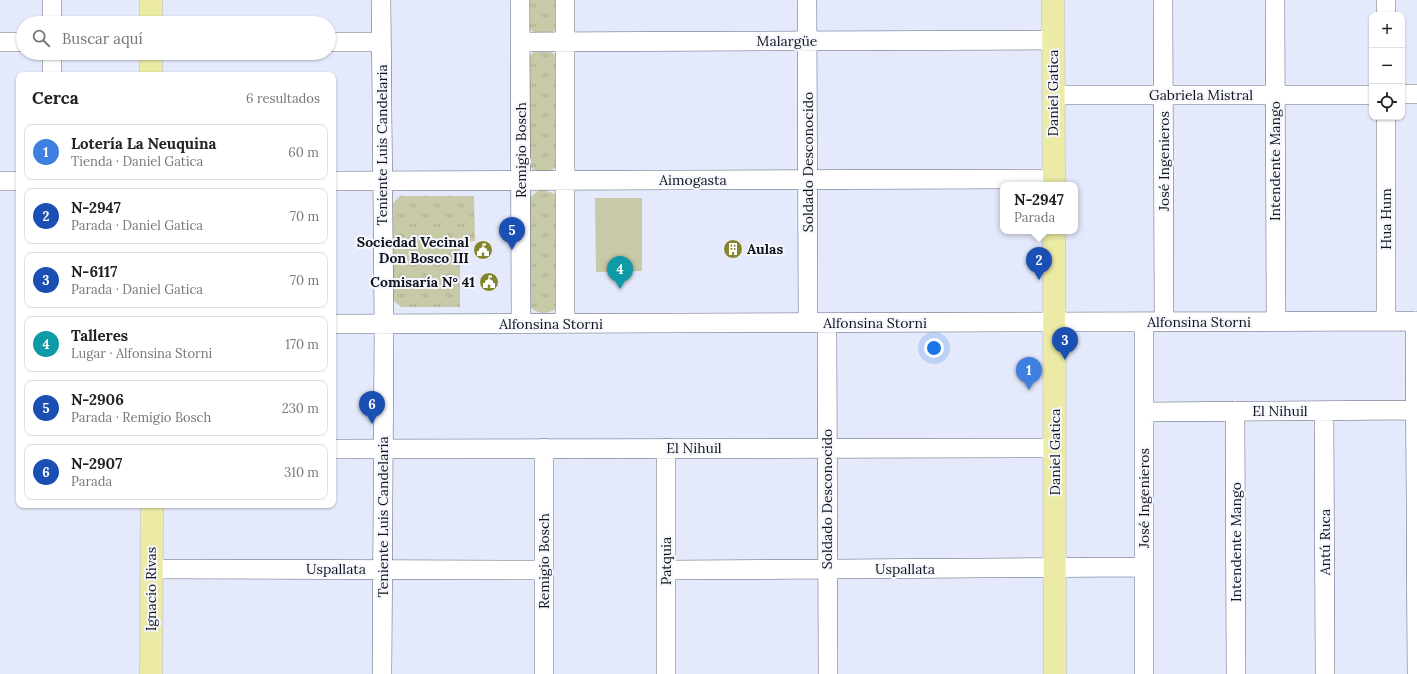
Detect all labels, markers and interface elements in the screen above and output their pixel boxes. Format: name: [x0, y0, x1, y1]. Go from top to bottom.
map controls: [1369, 12, 1405, 120]
button: +: [1369, 12, 1405, 48]
search box: [16, 16, 336, 60]
icon: search: [30, 27, 52, 49]
text: Buscar aquí: [62, 29, 143, 48]
street label: Malargüe: [757, 32, 818, 50]
button: −: [1369, 48, 1405, 84]
street label: Daniel Gatica: [1044, 50, 1062, 136]
street label: Teniente Luis Candelaria: [373, 64, 391, 226]
button: locate: [1369, 84, 1405, 120]
street label: Gabriela Mistral: [1149, 86, 1253, 104]
text: Cerca: [32, 87, 79, 109]
text: 6 resultados: [246, 90, 320, 107]
street label: Soldado Desconocido: [799, 92, 817, 232]
street label: Intendente Mango: [1266, 101, 1284, 221]
street label: Remigio Bosch: [512, 102, 530, 198]
street label: José Ingenieros: [1155, 111, 1173, 212]
text: Lotería La Neuquina: [71, 134, 216, 153]
text: 1: [43, 144, 49, 161]
text: 60 m: [288, 144, 319, 161]
text: Tienda · Daniel Gatica: [71, 153, 203, 170]
street label: Aimogasta: [658, 171, 727, 189]
popup: [1000, 182, 1078, 234]
street label: Hua Hum: [1377, 188, 1395, 250]
text: N-2947: [1014, 190, 1064, 209]
text: N-2947: [71, 198, 121, 217]
text: 2: [43, 208, 49, 225]
text: 70 m: [290, 208, 319, 225]
text: Parada: [1014, 209, 1055, 226]
text: Parada · Daniel Gatica: [71, 217, 203, 234]
pin: 5: [499, 217, 525, 250]
place label: Sociedad Vecinal Don Bosco III: [357, 233, 470, 267]
building icon: Aulas: [722, 238, 744, 260]
public building icon: Sociedad Vecinal Don Bosco III: [472, 239, 494, 261]
place label: Aulas: [747, 240, 783, 258]
pin: 2: [1026, 247, 1052, 280]
pin: 4: [607, 256, 633, 289]
text: N-6117: [71, 262, 117, 281]
public building icon: Comisaría N° 41: [478, 271, 500, 293]
text: 3: [42, 272, 50, 289]
text: 70 m: [290, 272, 319, 289]
place label: Comisaría N° 41: [370, 273, 475, 291]
text: Parada · Daniel Gatica: [71, 281, 203, 298]
street label: Alfonsina Storni: [1146, 313, 1251, 331]
street label: Alfonsina Storni: [822, 314, 927, 332]
street label: Alfonsina Storni: [498, 315, 603, 333]
text: Talleres: [71, 326, 128, 345]
pin: 3: [1052, 327, 1078, 360]
text: 4: [42, 336, 50, 353]
text: 170 m: [285, 336, 319, 353]
your location: [924, 338, 944, 358]
text: Lugar · Alfonsina Storni: [71, 345, 212, 362]
pin: 1: [1016, 357, 1042, 390]
text: N-2906: [71, 390, 124, 409]
pin: 6: [359, 391, 385, 424]
text: 5: [42, 400, 50, 417]
text: 230 m: [282, 400, 319, 417]
street label: El Nihuil: [1252, 402, 1308, 420]
text: Parada · Remigio Bosch: [71, 409, 211, 426]
street label: Daniel Gatica: [1046, 409, 1064, 495]
street label: Soldado Desconocido: [818, 429, 836, 569]
street label: Teniente Luis Candelaria: [374, 436, 392, 598]
street label: El Nihuil: [666, 439, 722, 457]
street label: José Ingenieros: [1135, 448, 1153, 549]
text: N-2907: [71, 454, 122, 473]
text: 6: [42, 464, 50, 481]
text: 310 m: [284, 464, 319, 481]
text: Parada: [71, 473, 112, 490]
street label: Intendente Mango: [1227, 482, 1245, 602]
street label: Antú Ruca: [1316, 509, 1334, 576]
street label: Remigio Bosch: [535, 513, 553, 609]
street label: Patquia: [657, 537, 675, 585]
street label: Ignacio Rivas: [142, 547, 160, 631]
street label: Uspallata: [306, 560, 366, 578]
street label: Uspallata: [875, 560, 935, 578]

